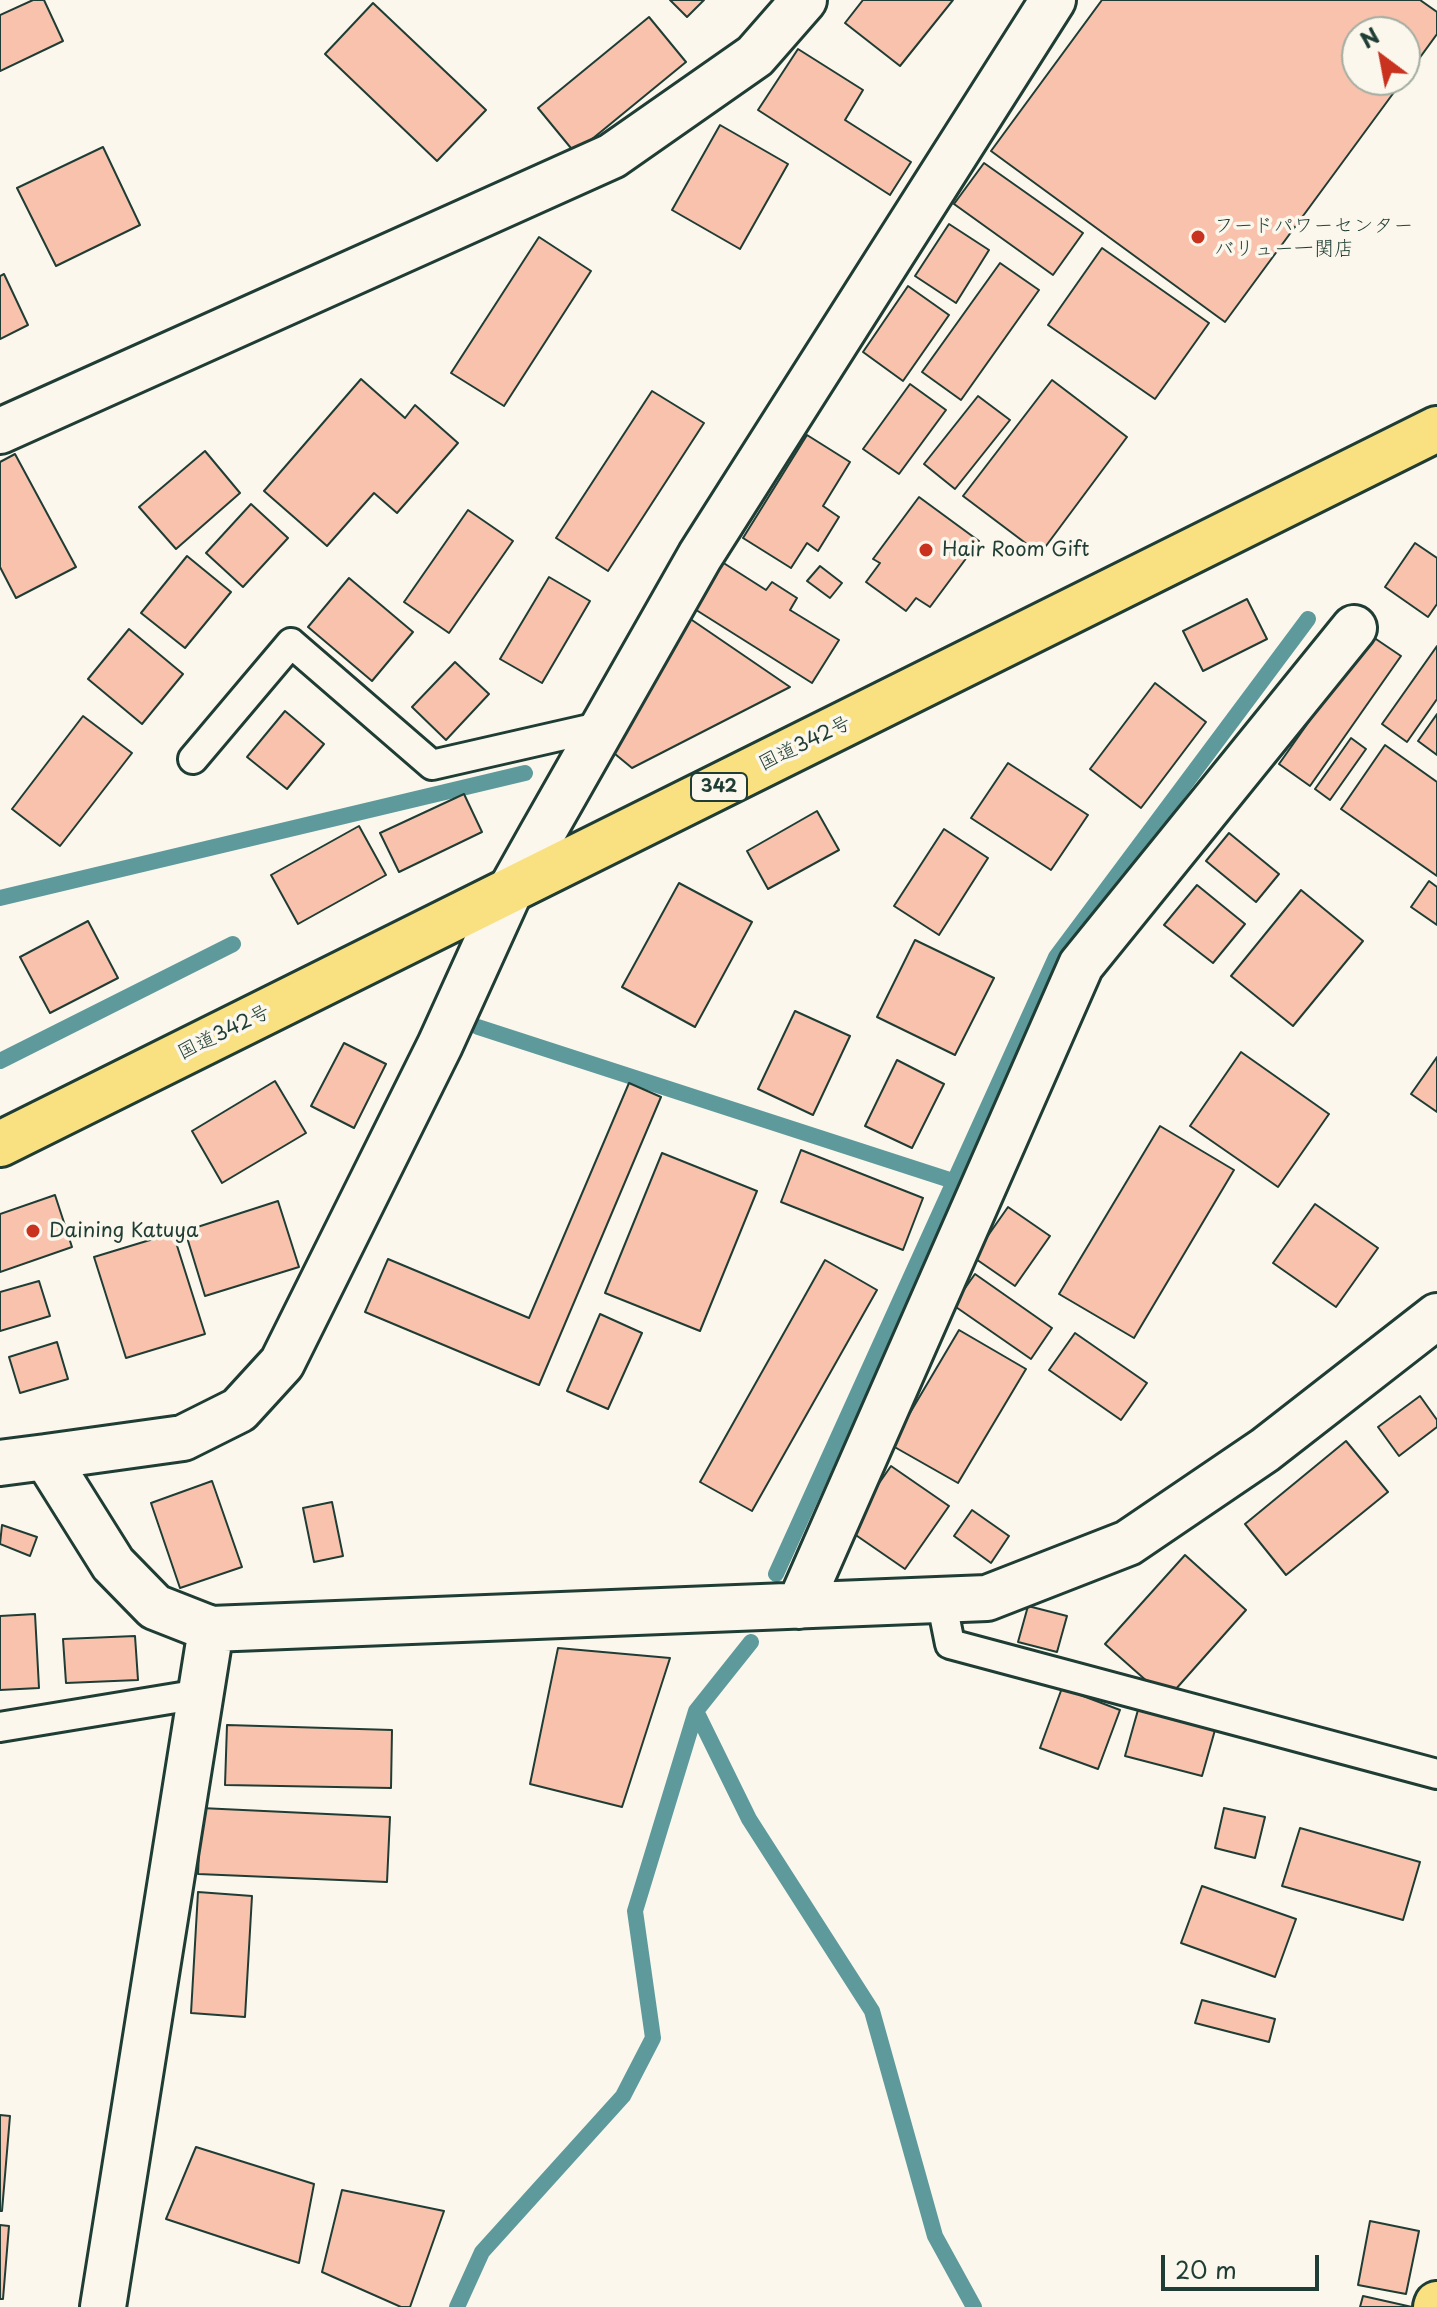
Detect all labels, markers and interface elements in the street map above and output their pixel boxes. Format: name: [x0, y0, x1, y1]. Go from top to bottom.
north arrow: [1341, 16, 1421, 96]
text: N: [1353, 18, 1385, 56]
place label: フードパワーセンター バリュー一関店: [1214, 214, 1414, 261]
marker: フードパワーセンター バリュー一関店: [1189, 228, 1207, 246]
place label: Hair Room Gift: [942, 538, 1089, 562]
marker: Hair Room Gift: [917, 541, 935, 559]
street label: 国道342号: [755, 711, 855, 777]
road number: 342: [691, 773, 747, 801]
street label: 国道342号: [174, 1000, 274, 1066]
place label: Daining Katuya: [49, 1219, 198, 1243]
marker: Daining Katuya: [24, 1222, 42, 1240]
scale bar: [1165, 2239, 1323, 2289]
text: 20 m: [1175, 2251, 1237, 2287]

